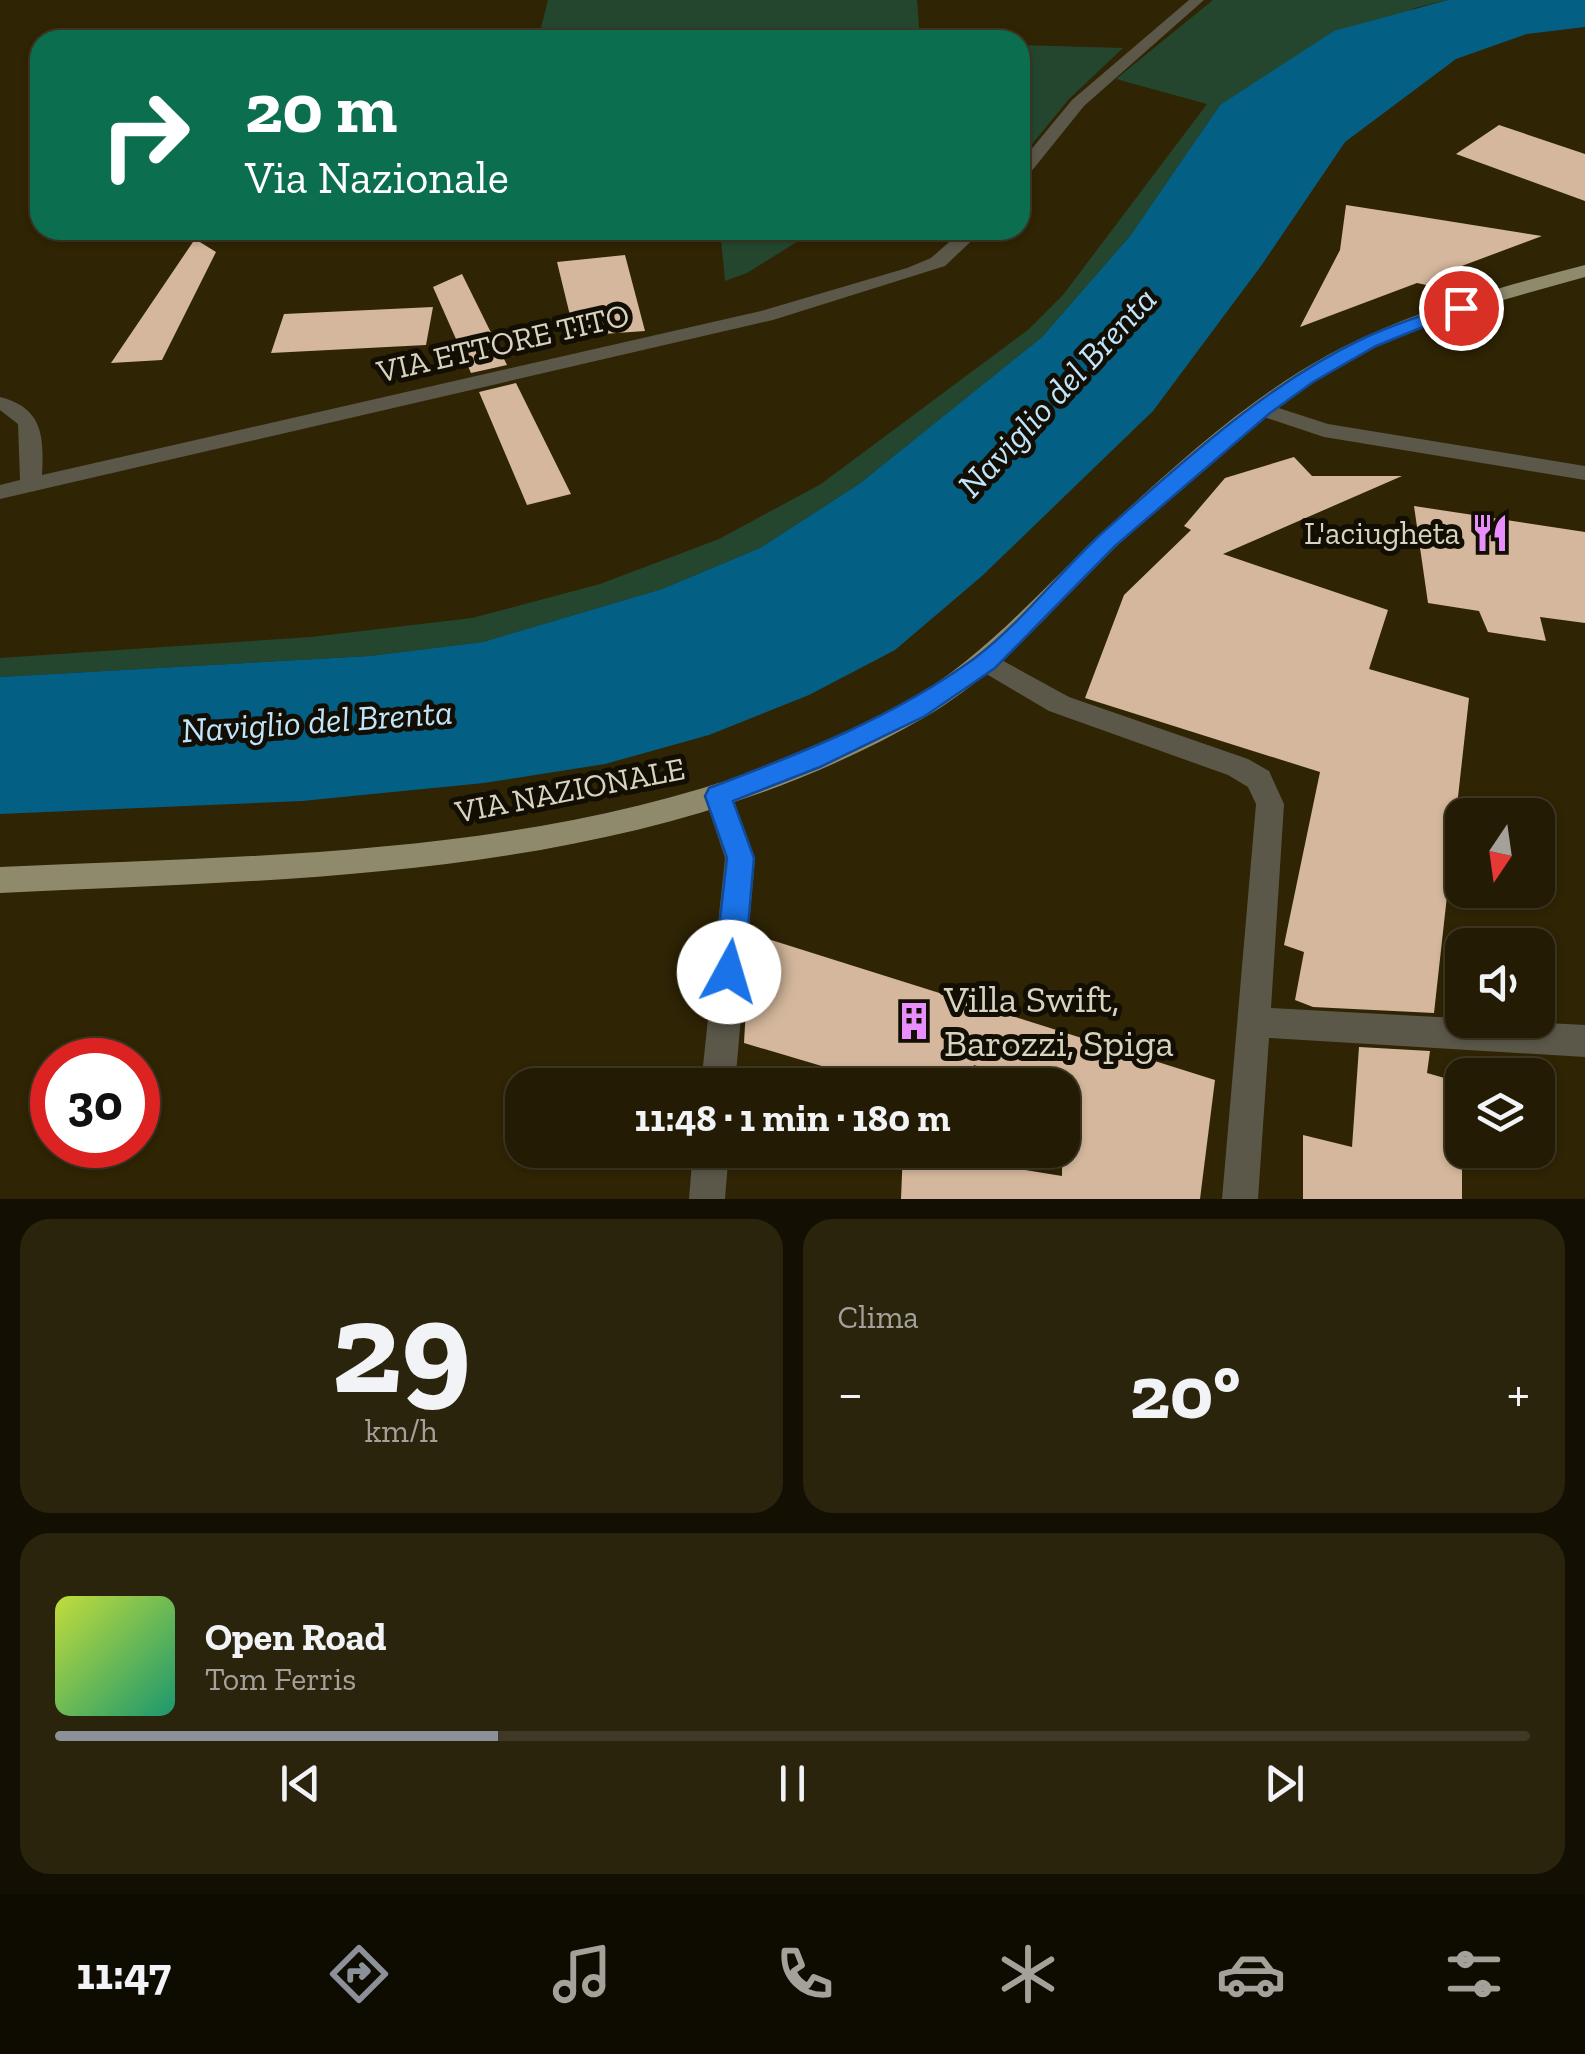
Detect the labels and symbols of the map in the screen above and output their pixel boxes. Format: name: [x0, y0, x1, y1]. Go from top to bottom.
pin: [1419, 266, 1504, 351]
water label: Naviglio del Brenta: [949, 278, 1165, 506]
street label: VIA ETTORE TITO: [372, 296, 633, 391]
restaurant icon: L'aciugheta: [1469, 512, 1511, 554]
place label: L'aciugheta: [1304, 514, 1460, 552]
water label: Naviglio del Brenta: [180, 691, 454, 751]
street label: VIA NAZIONALE: [451, 749, 688, 831]
north arrow: [1445, 798, 1555, 908]
position arrow: [677, 920, 781, 1024]
place label: Villa Swift, Barozzi, Spiga: [943, 976, 1174, 1066]
building icon: Villa Swift, Barozzi, Spiga: [893, 1000, 935, 1042]
speed limit sign: 30: [30, 1038, 160, 1168]

